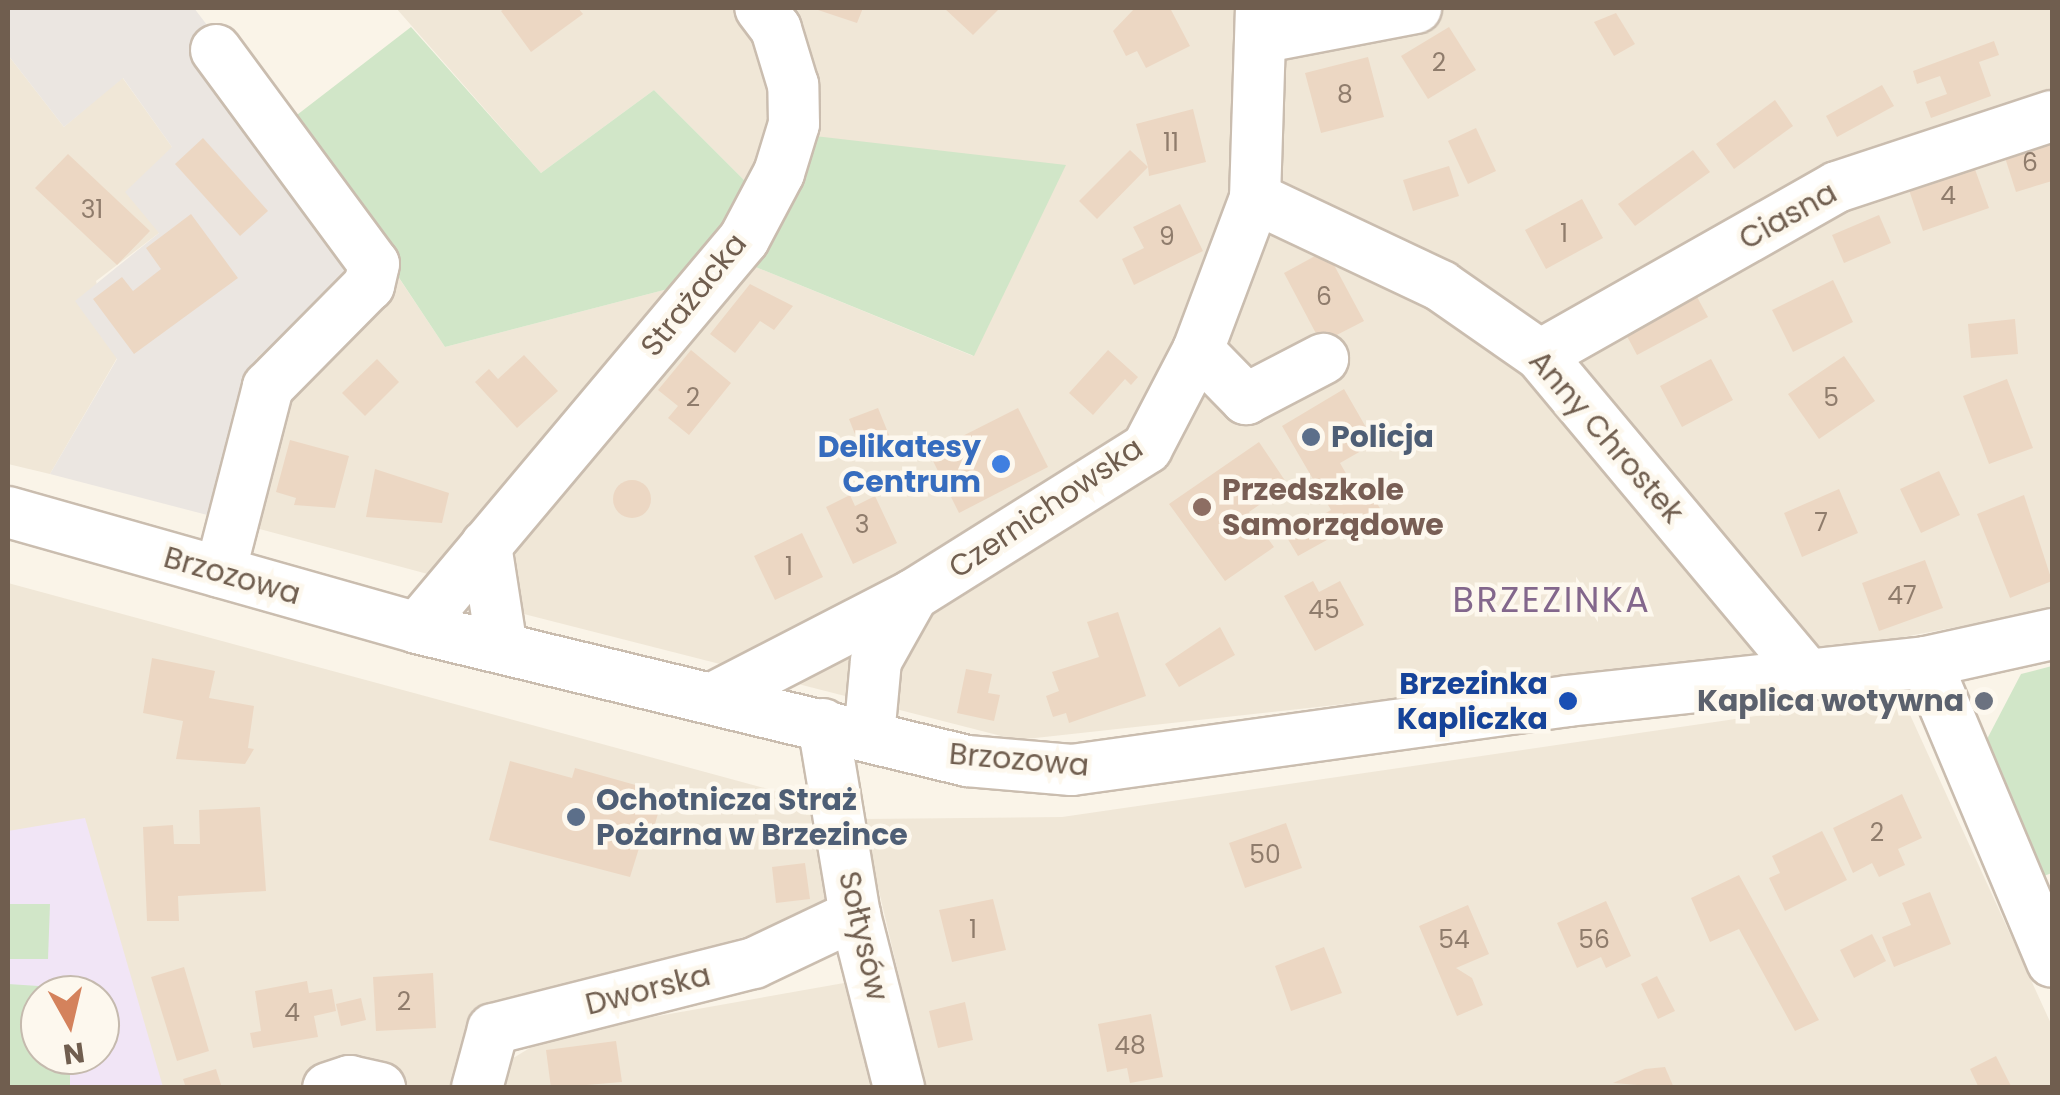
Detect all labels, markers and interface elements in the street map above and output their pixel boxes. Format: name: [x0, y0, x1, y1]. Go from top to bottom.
house number: 2: [1432, 48, 1446, 78]
house number: 8: [1337, 80, 1353, 110]
house number: 11: [1163, 128, 1179, 158]
house number: 6: [2022, 148, 2038, 178]
street label: Ciasna: [1733, 175, 1843, 257]
house number: 4: [1940, 181, 1956, 211]
house number: 31: [81, 195, 103, 225]
house number: 1: [1560, 219, 1568, 249]
house number: 9: [1159, 222, 1175, 252]
street label: Strażacka: [633, 226, 755, 364]
house number: 6: [1316, 282, 1332, 312]
street label: Anny Chrostek: [1521, 343, 1691, 531]
house number: 2: [686, 383, 700, 413]
house number: 5: [1823, 383, 1839, 413]
place label: Policja: [1331, 419, 1434, 455]
marker: Policja: [1300, 426, 1322, 448]
place label: Delikatesy Centrum: [818, 429, 981, 500]
street label: Czernichowska: [942, 430, 1150, 586]
marker: Delikatesy Centrum: [990, 453, 1012, 475]
place label: Przedszkole Samorządowe: [1222, 472, 1444, 542]
marker: Przedszkole Samorządowe: [1191, 496, 1213, 518]
house number: 7: [1814, 508, 1828, 538]
house number: 3: [855, 510, 869, 540]
street label: Brzozowa: [160, 539, 304, 613]
house number: 1: [785, 552, 793, 582]
district label: BRZEZINKA: [1453, 579, 1651, 621]
house number: 47: [1887, 581, 1917, 611]
house number: 45: [1308, 595, 1340, 625]
place label: Brzezinka Kapliczka: [1397, 666, 1548, 736]
place label: Kaplica wotywna: [1697, 683, 1964, 719]
marker: Brzezinka Kapliczka: [1557, 690, 1579, 712]
marker: Kaplica wotywna: [1973, 690, 1995, 712]
street label: Brzozowa: [948, 736, 1090, 784]
place label: Ochotnicza Straż Pożarna w Brzezince: [596, 782, 908, 852]
marker: Ochotnicza Straż Pożarna w Brzezince: [565, 806, 587, 828]
house number: 2: [1870, 818, 1884, 848]
house number: 50: [1249, 840, 1281, 870]
street label: Sołtysów: [831, 868, 895, 1004]
house number: 1: [969, 915, 977, 945]
house number: 54: [1438, 925, 1470, 955]
house number: 56: [1578, 925, 1610, 955]
street label: Dworska: [582, 957, 714, 1023]
north arrow: [20, 975, 120, 1075]
house number: 2: [397, 987, 411, 1017]
house number: 4: [284, 998, 300, 1028]
house number: 48: [1114, 1031, 1146, 1061]
text: N: [61, 1032, 87, 1074]

